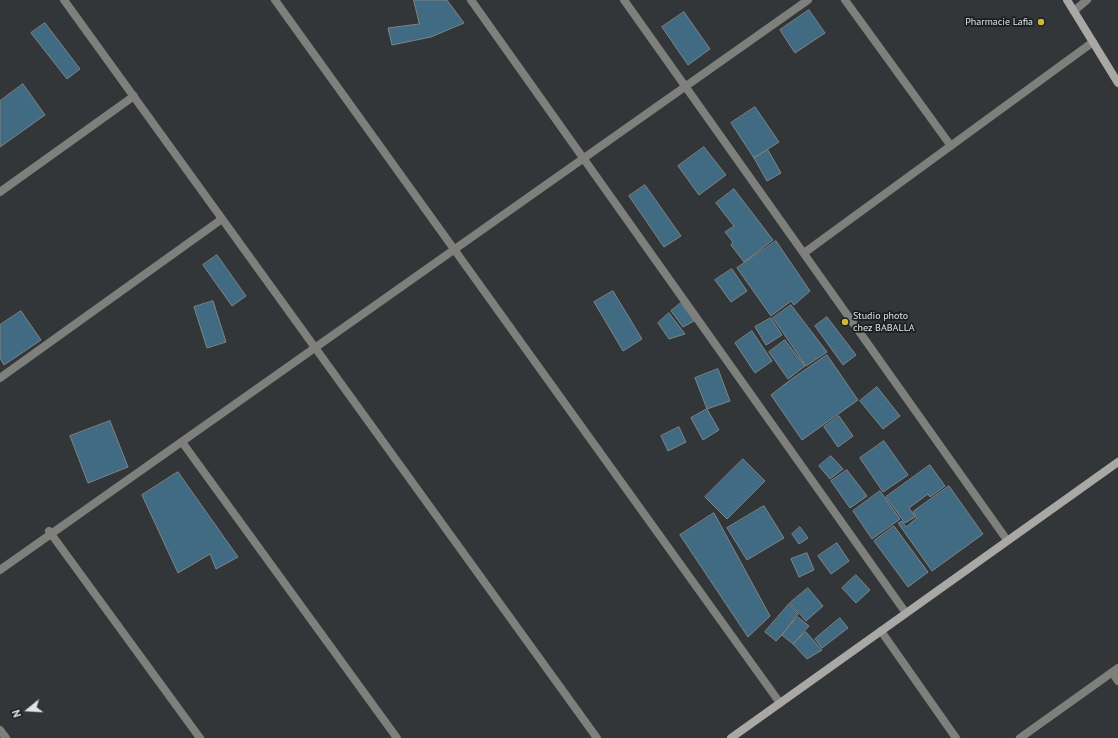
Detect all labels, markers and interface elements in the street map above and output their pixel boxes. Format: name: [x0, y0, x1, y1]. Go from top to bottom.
place label: Pharmacie Lafia: [965, 16, 1033, 28]
marker: Pharmacie Lafia: [1036, 17, 1046, 27]
place label: Studio photo chez BABALLA: [853, 310, 915, 334]
marker: Studio photo chez BABALLA: [840, 317, 850, 327]
north arrow: [8, 690, 48, 730]
text: N: [9, 708, 24, 719]

